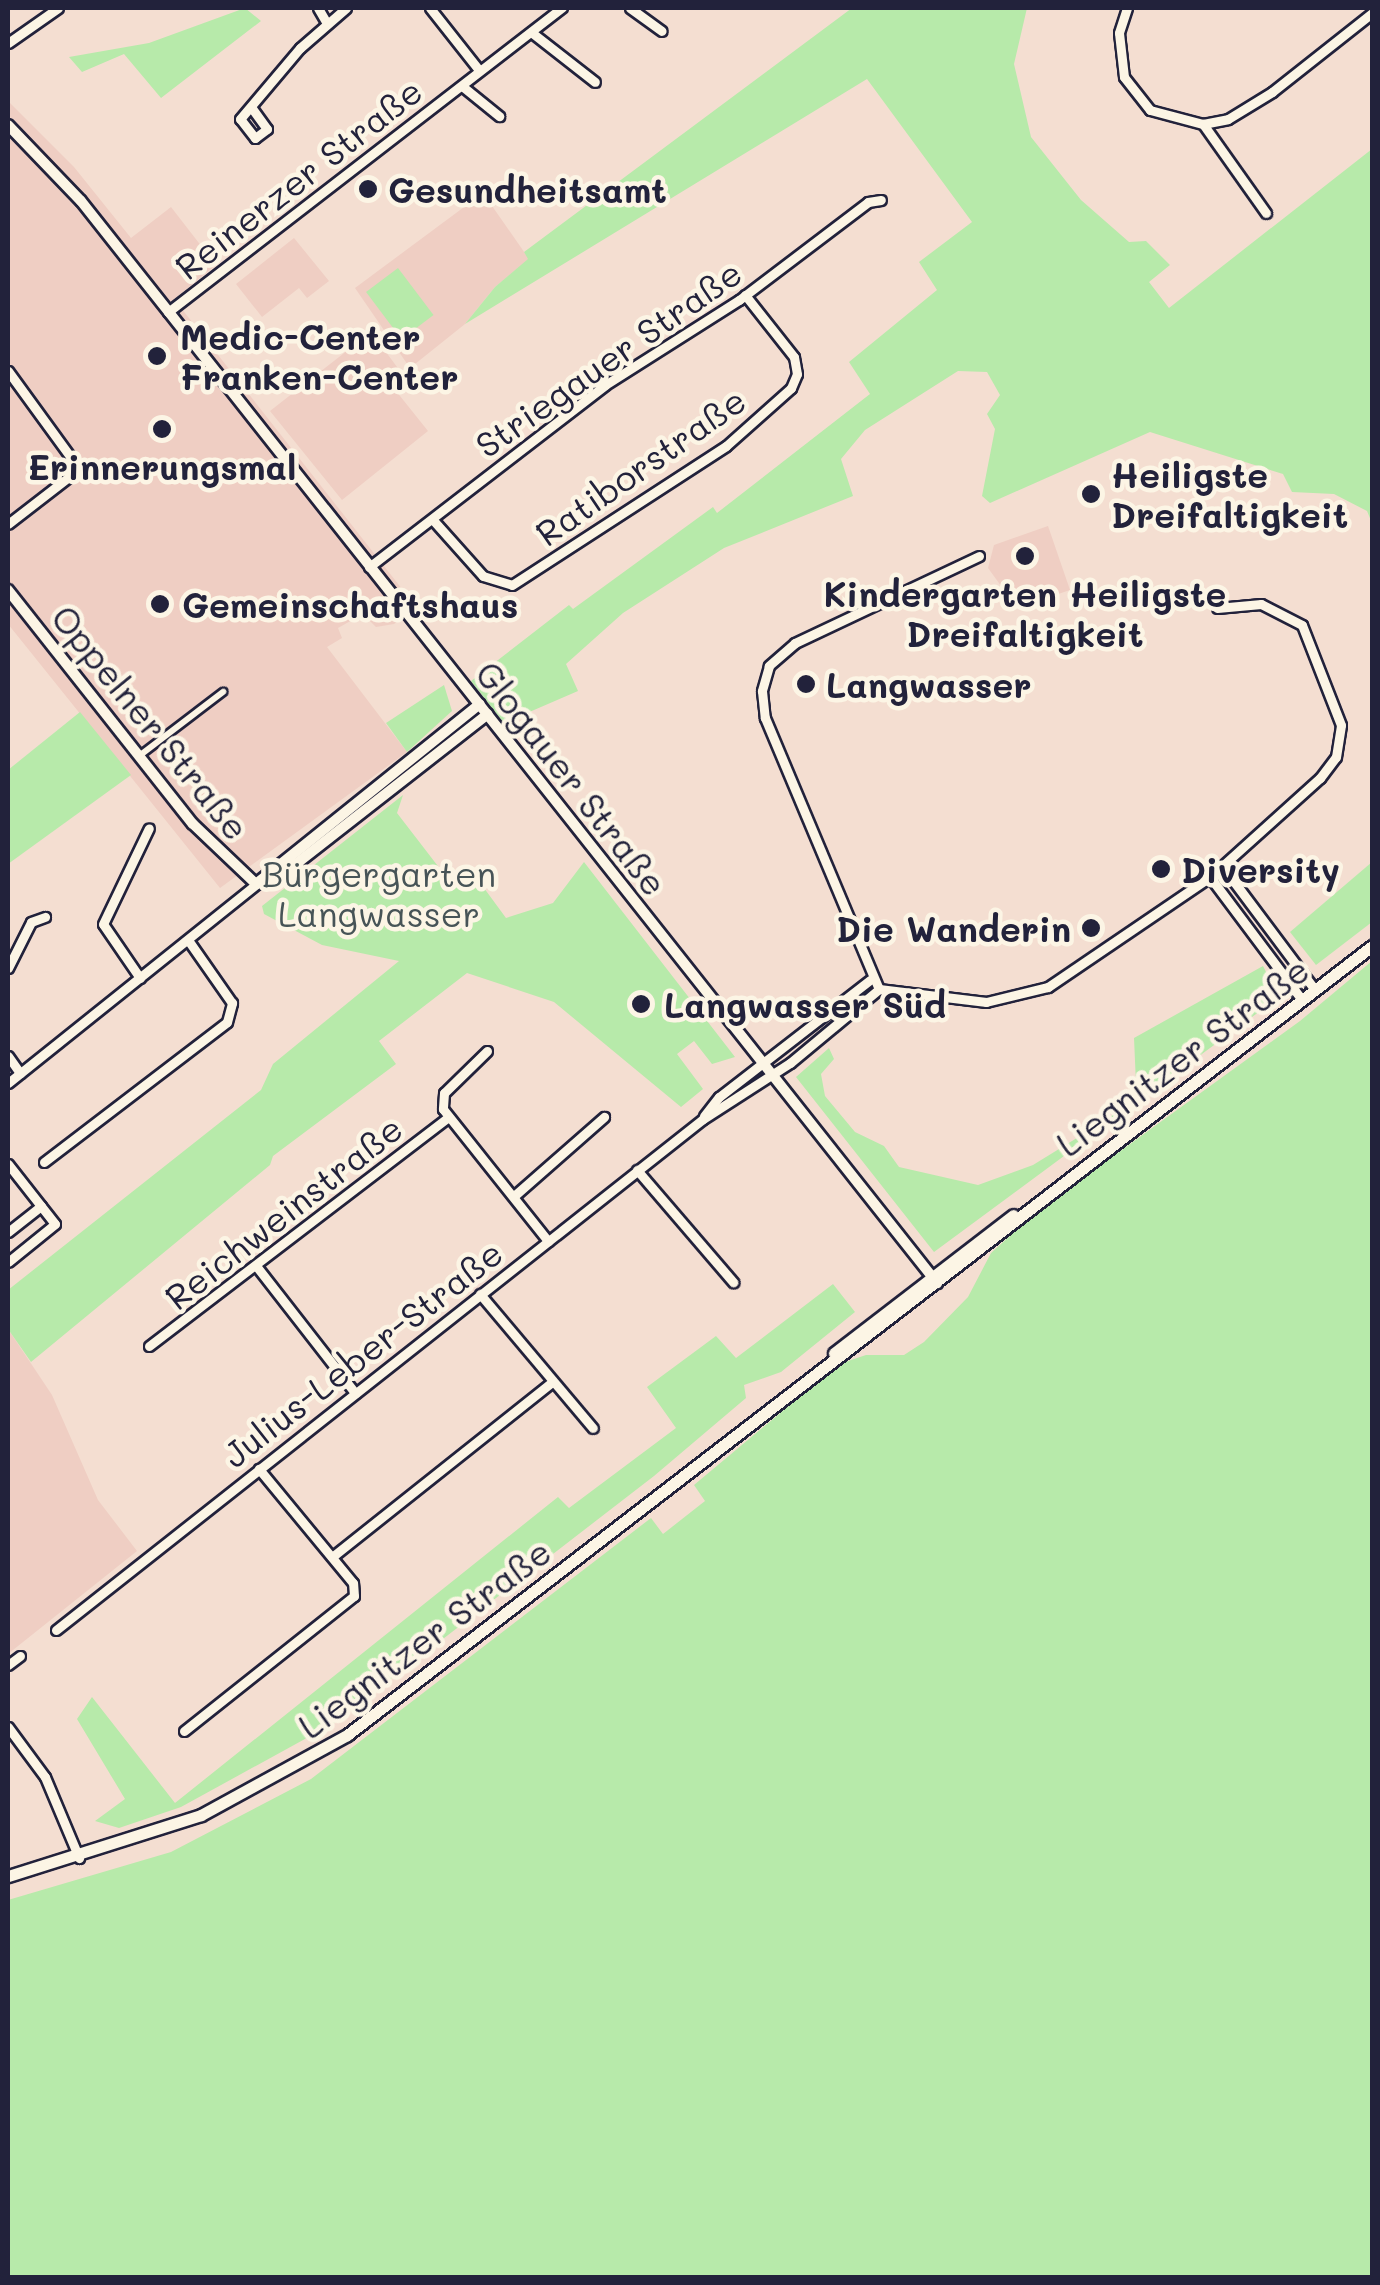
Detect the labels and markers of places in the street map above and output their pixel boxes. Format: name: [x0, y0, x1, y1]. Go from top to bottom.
place label: Gesundheitsamt: [388, 168, 667, 210]
marker: Gesundheitsamt: [357, 178, 379, 200]
place label: Medic-Center Franken-Center: [180, 315, 458, 397]
marker: Medic-Center Franken-Center: [144, 343, 170, 369]
marker: Erinnerungsmal: [151, 418, 173, 440]
place label: Erinnerungsmal: [27, 445, 297, 487]
place label: Heiligste Dreifaltigkeit: [1111, 453, 1348, 535]
marker: Heiligste Dreifaltigkeit: [1080, 483, 1102, 505]
marker: Kindergarten Heiligste Dreifaltigkeit: [1014, 545, 1036, 567]
place label: Kindergarten Heiligste Dreifaltigkeit: [824, 572, 1226, 654]
place label: Gemeinschaftshaus: [182, 583, 518, 625]
marker: Gemeinschaftshaus: [147, 591, 173, 617]
place label: Langwasser: [826, 663, 1032, 705]
marker: Langwasser: [795, 673, 817, 695]
place label: Diversity: [1181, 848, 1340, 890]
marker: Diversity: [1150, 858, 1172, 880]
place label: Die Wanderin: [836, 907, 1071, 949]
marker: Die Wanderin: [1080, 917, 1102, 939]
place label: Langwasser Süd: [664, 983, 946, 1025]
marker: Langwasser Süd: [628, 991, 654, 1017]

